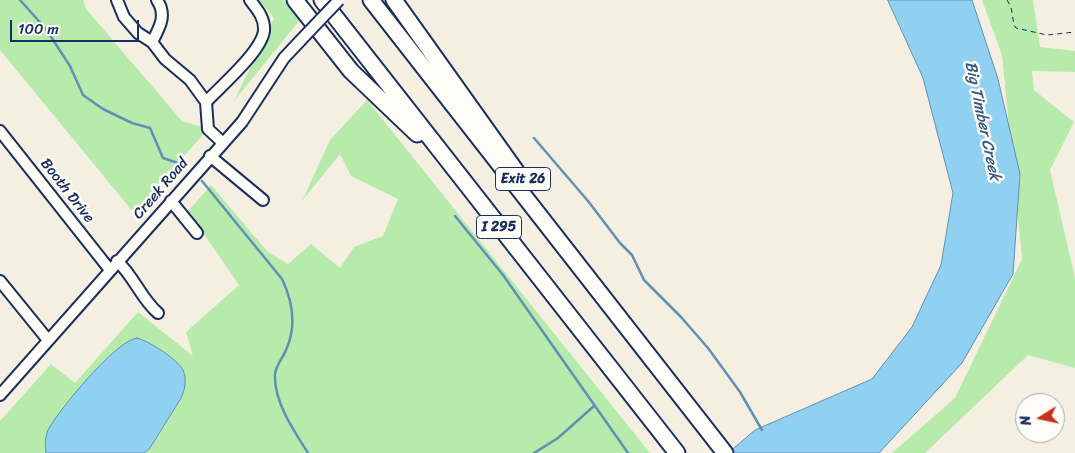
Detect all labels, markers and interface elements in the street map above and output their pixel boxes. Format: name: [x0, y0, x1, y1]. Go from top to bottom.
scale bar: [12, 10, 141, 42]
text: 100 m: [18, 16, 59, 42]
water label: Big Timber Creek: [960, 60, 1004, 182]
street label: Booth Drive: [36, 155, 98, 227]
street label: Creek Road: [130, 155, 192, 223]
road number: Exit 26: [496, 168, 550, 190]
road number: I 295: [476, 216, 522, 238]
north arrow: [1015, 393, 1065, 443]
text: N: [1013, 414, 1039, 427]

